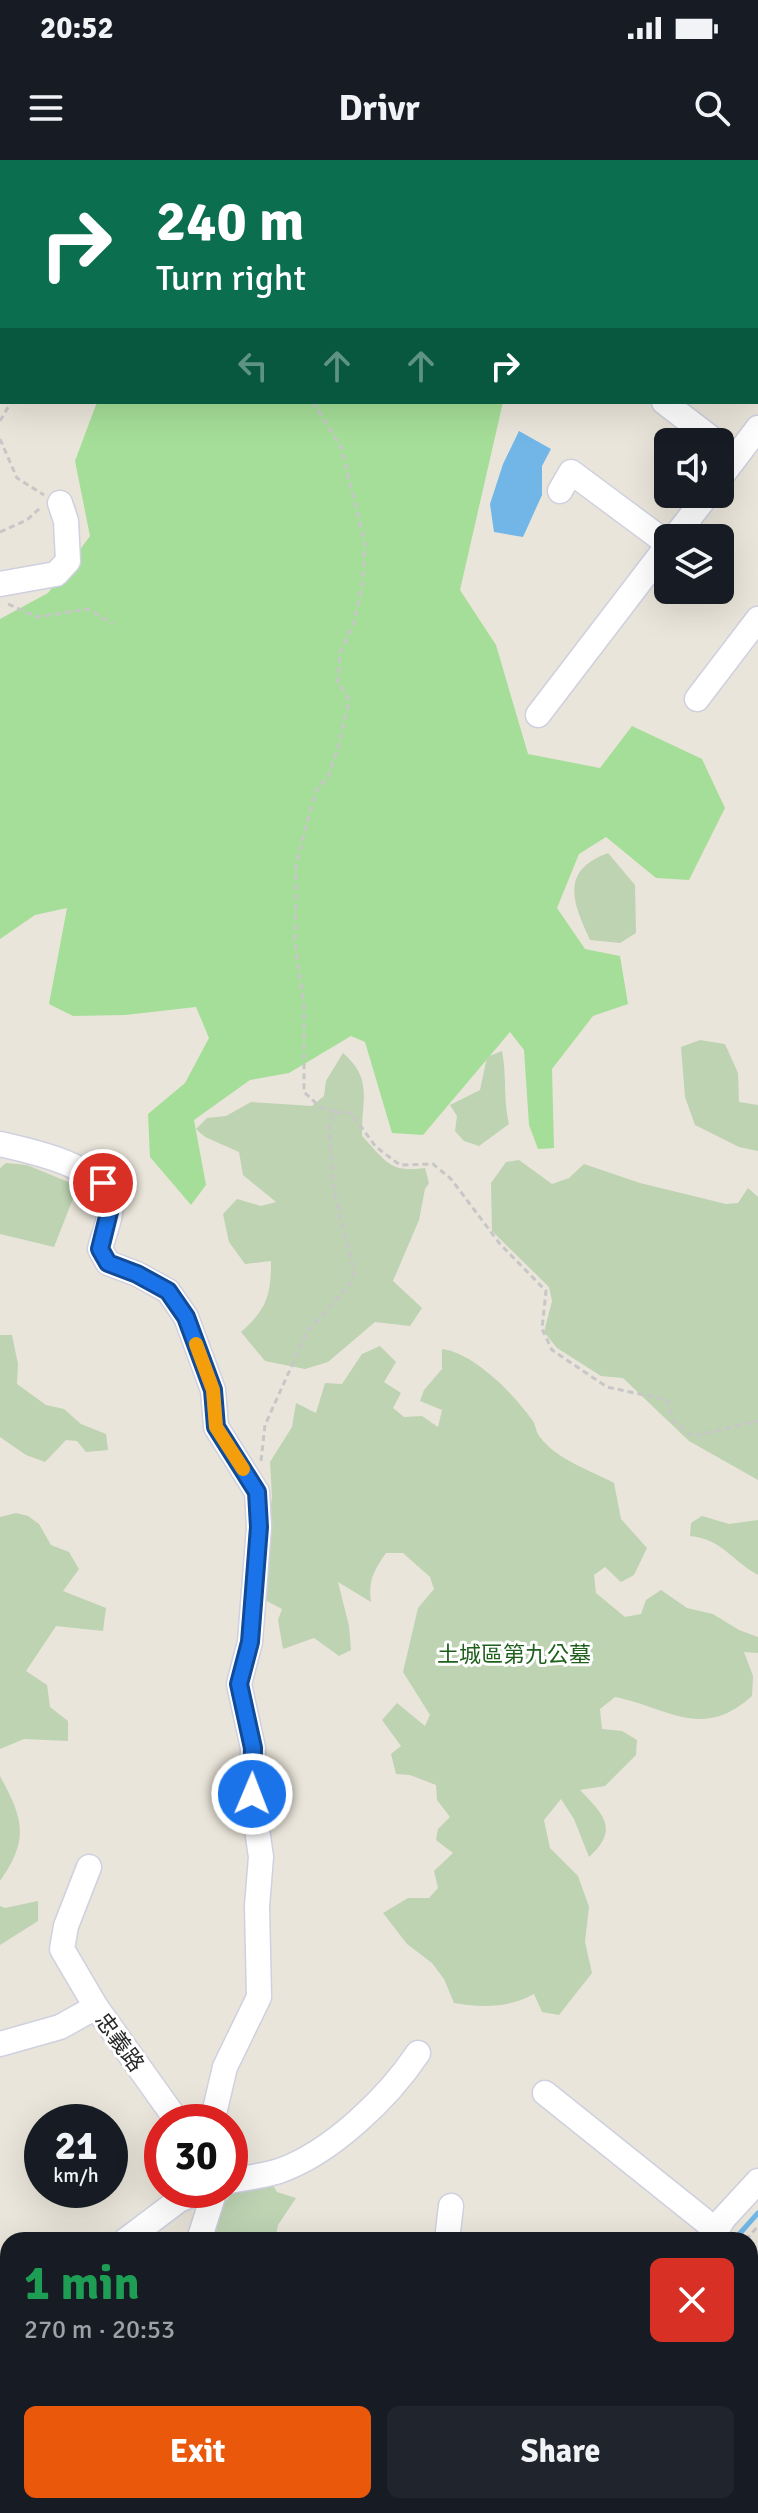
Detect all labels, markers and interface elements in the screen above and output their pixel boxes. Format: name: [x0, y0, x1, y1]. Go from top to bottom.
text: 20:52: [40, 10, 114, 47]
icon: menu: [24, 86, 68, 130]
text: Drivr: [338, 86, 420, 131]
icon: search: [690, 86, 734, 130]
text: 240 m: [156, 187, 304, 256]
icon: right: [24, 192, 128, 296]
text: Turn right: [156, 256, 306, 301]
icon: left: [231, 344, 275, 388]
icon: ahead: [315, 344, 359, 388]
icon: ahead: [399, 344, 443, 388]
icon: right: [483, 344, 527, 388]
map controls: [654, 428, 734, 604]
button: sound: [654, 428, 734, 508]
button: layers: [654, 524, 734, 604]
pin: [69, 1149, 137, 1217]
icon: arrive: [81, 1161, 125, 1205]
park label: 土城區第九公墓: [437, 1641, 591, 1668]
position arrow: [210, 1752, 294, 1836]
street label: 忠義路: [89, 2008, 150, 2077]
speed limit sign: 30: [144, 2104, 248, 2208]
text: 21: [54, 2121, 98, 2171]
text: km/h: [53, 2163, 99, 2188]
text: 1 min: [24, 2254, 140, 2313]
button: close: [650, 2258, 734, 2342]
text: 270 m · 20:53: [24, 2314, 175, 2346]
button: Exit: [24, 2406, 371, 2498]
button: Share: [387, 2406, 734, 2498]

